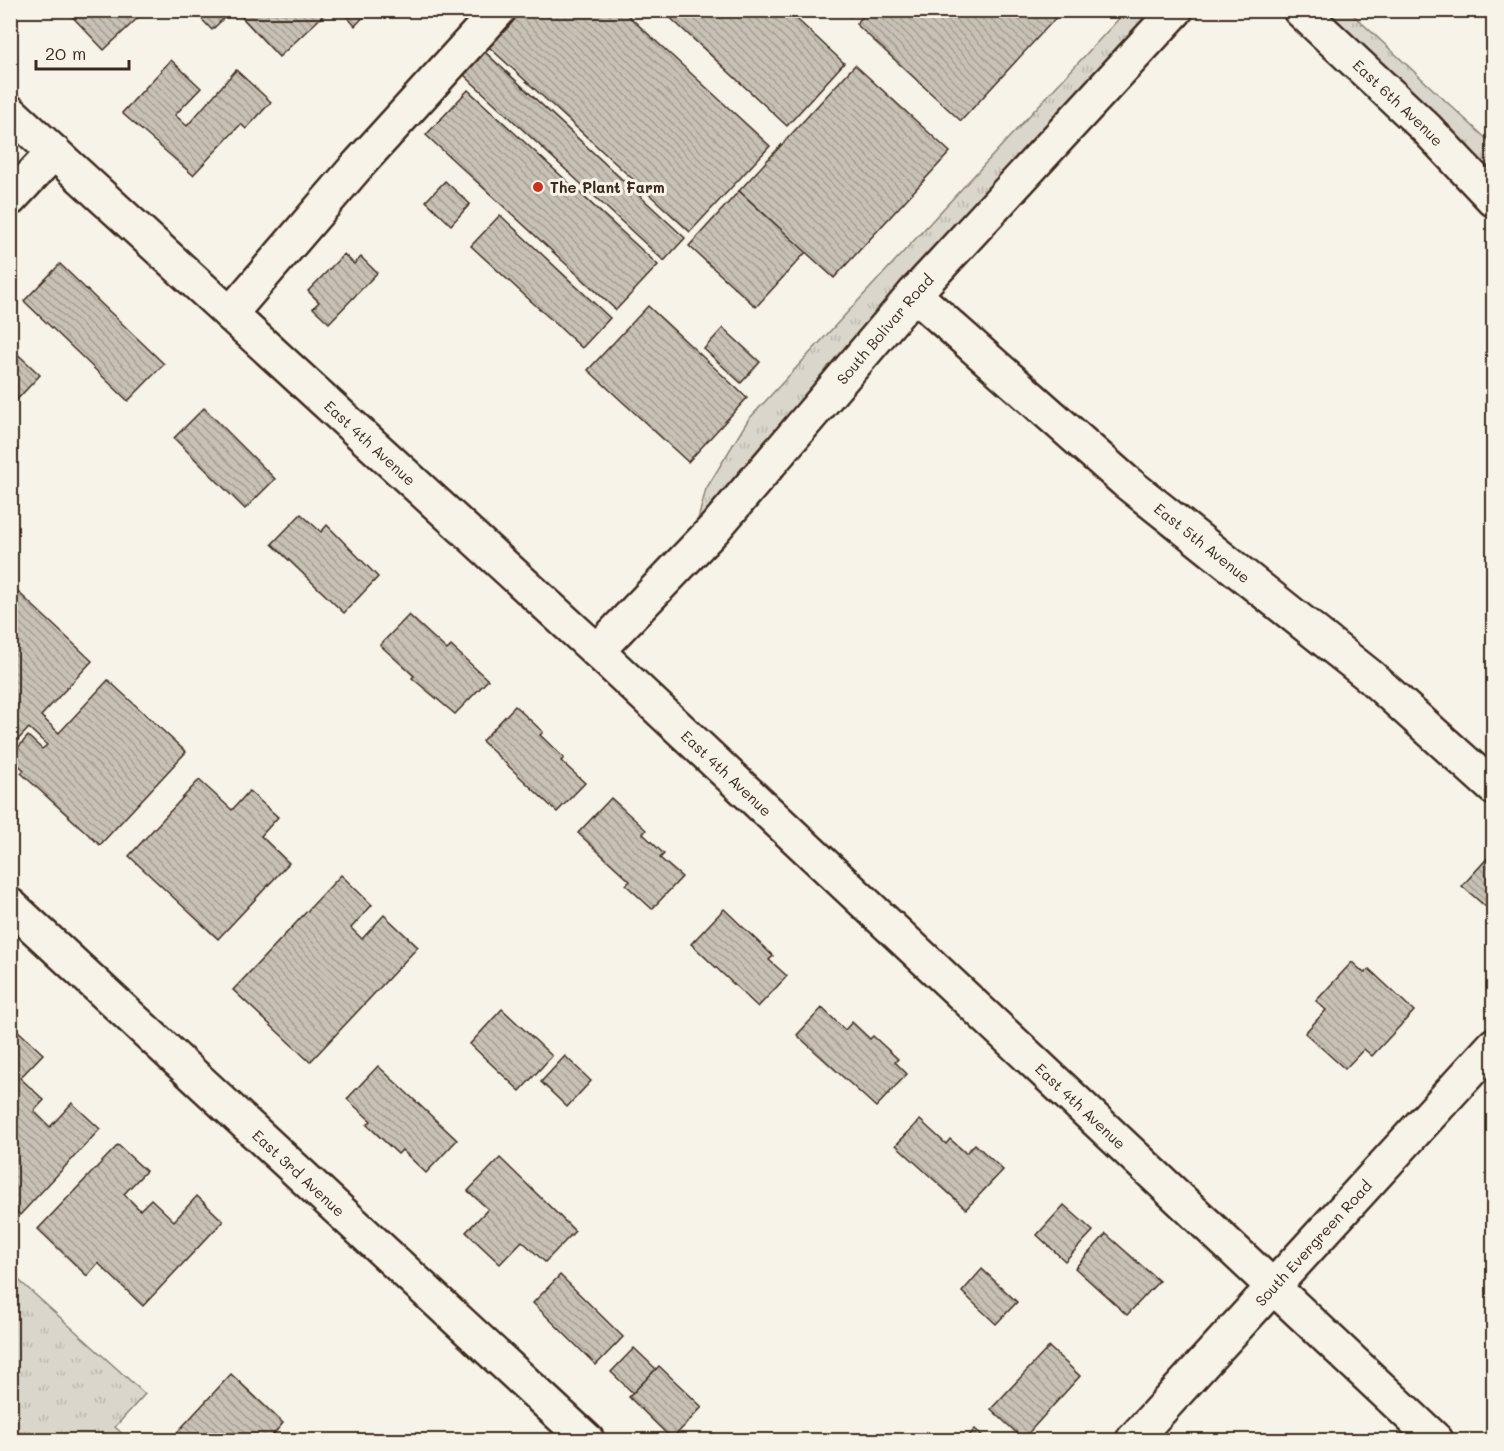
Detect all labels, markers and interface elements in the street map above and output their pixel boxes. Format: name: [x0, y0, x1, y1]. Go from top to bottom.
scale bar: [36, 33, 129, 71]
text: 20 m: [45, 41, 86, 65]
street label: East 6th Avenue: [1349, 55, 1448, 150]
place label: The Plant Farm: [550, 177, 665, 197]
marker: The Plant Farm: [531, 180, 545, 194]
street label: South Bolivar Road: [832, 270, 938, 388]
street label: East 4th Avenue: [320, 396, 420, 490]
street label: East 5th Avenue: [1150, 498, 1255, 587]
street label: East 4th Avenue: [677, 726, 776, 820]
street label: East 4th Avenue: [1031, 1058, 1130, 1153]
street label: East 3rd Avenue: [248, 1125, 349, 1221]
street label: South Evergreen Road: [1250, 1176, 1376, 1310]

